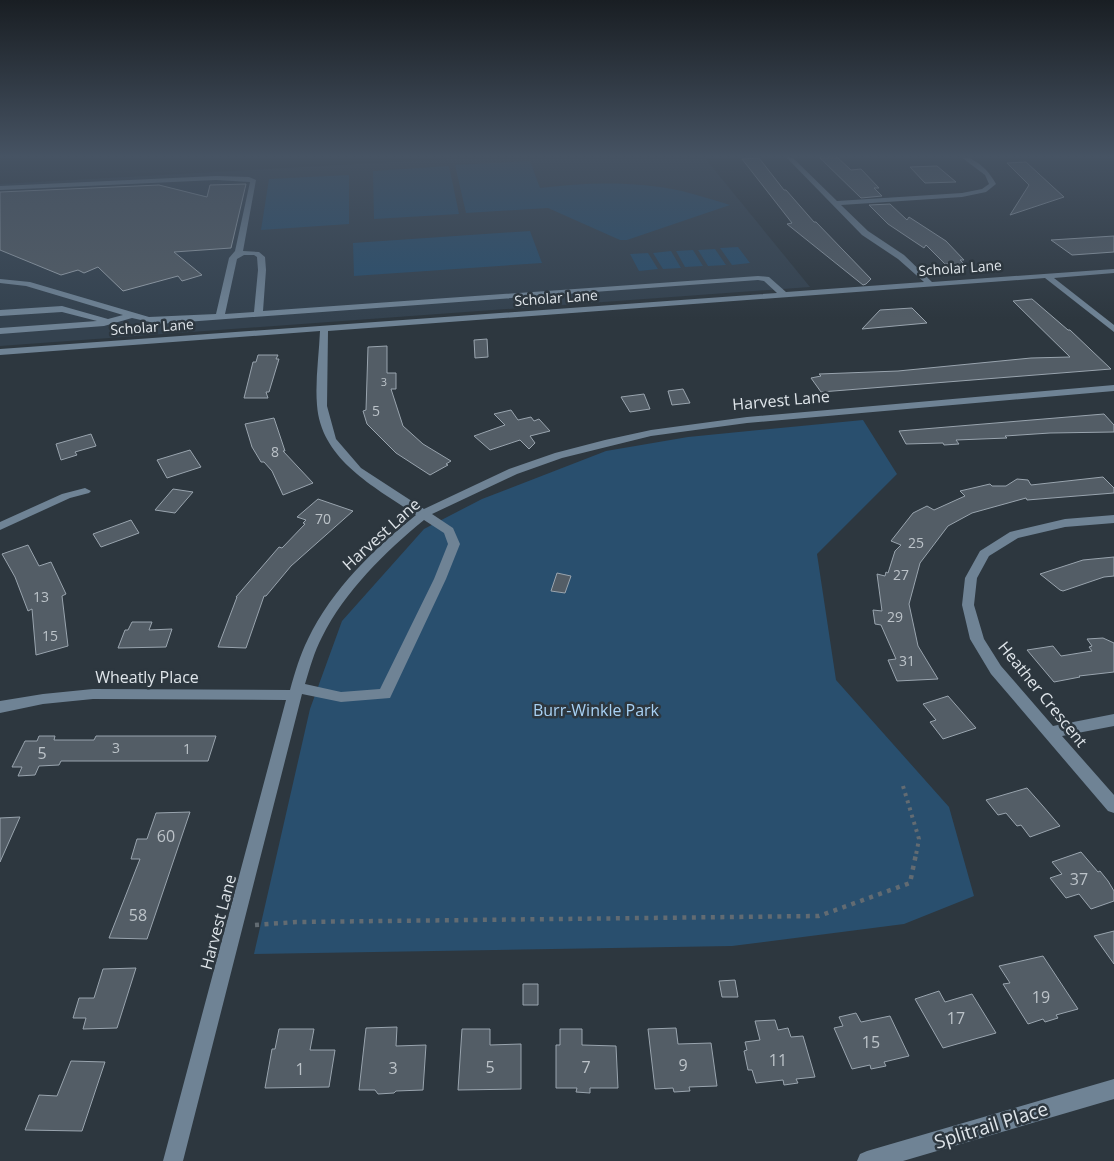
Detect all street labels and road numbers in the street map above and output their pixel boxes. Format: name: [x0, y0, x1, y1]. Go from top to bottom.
street label: Scholar Lane: [918, 255, 1002, 280]
street label: Scholar Lane: [514, 285, 598, 310]
street label: Scholar Lane: [110, 314, 194, 339]
street label: Harvest Lane: [731, 385, 831, 415]
street label: Harvest Lane: [337, 493, 425, 575]
street label: Heather Crescent: [993, 636, 1093, 752]
street label: Wheatly Place: [95, 666, 199, 688]
street label: Harvest Lane: [195, 872, 241, 972]
street label: Splitrail Place: [931, 1095, 1051, 1155]

